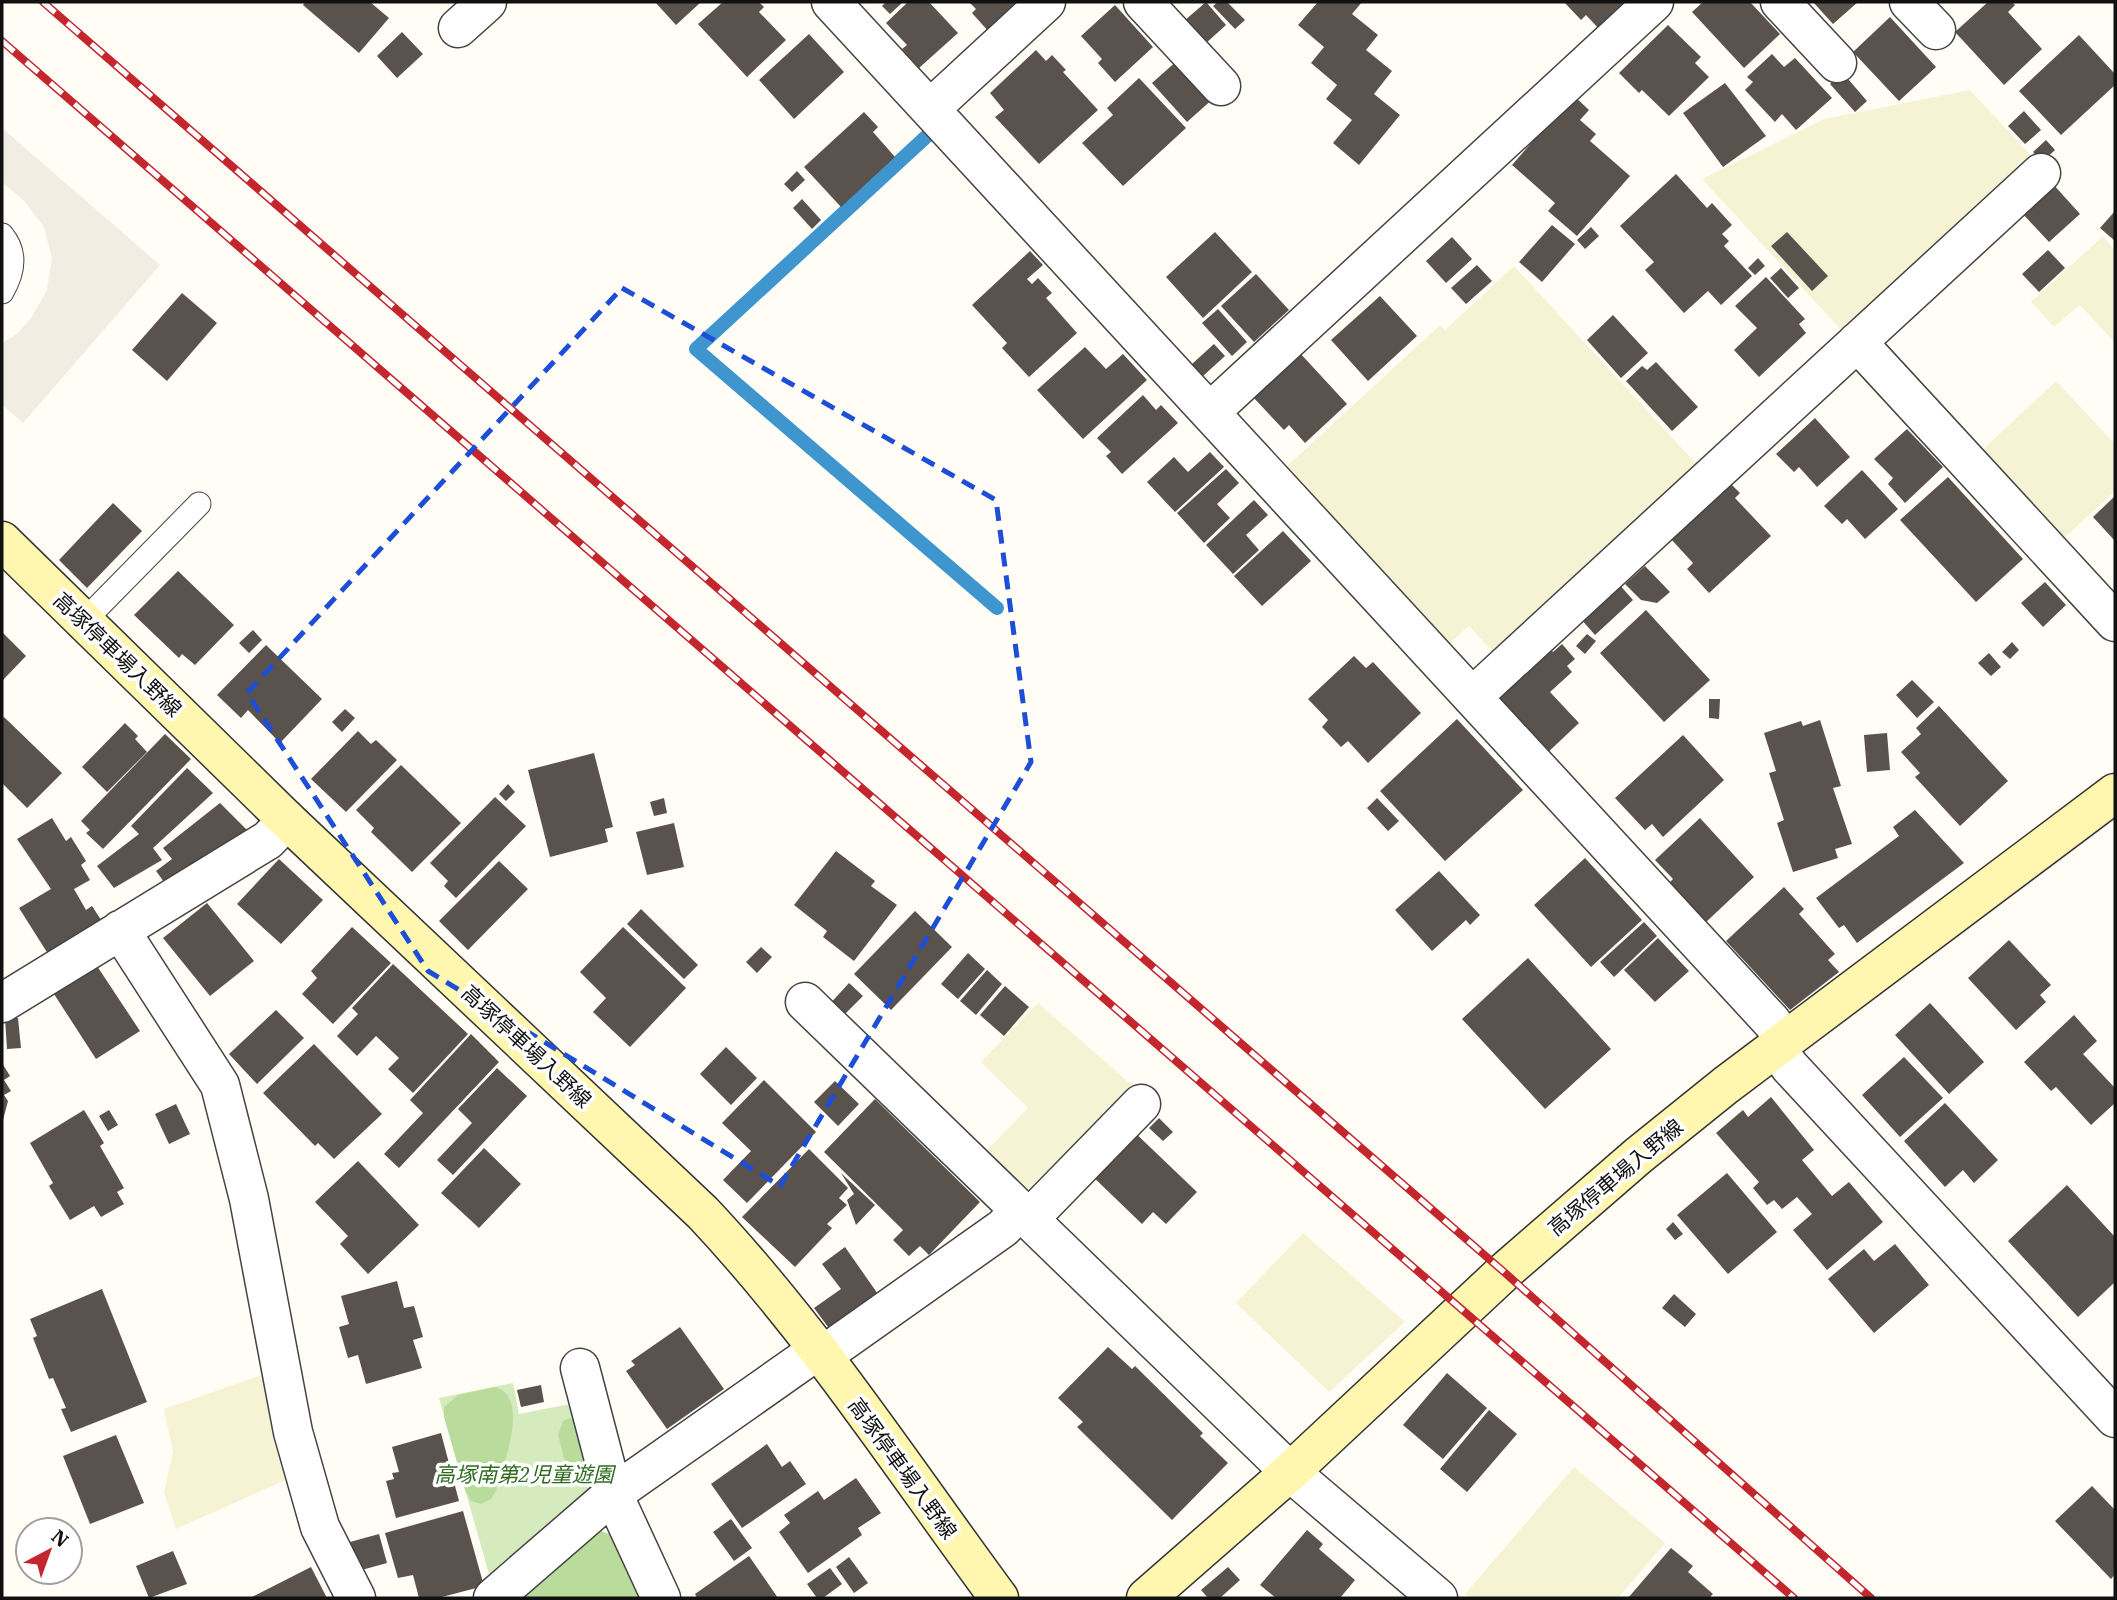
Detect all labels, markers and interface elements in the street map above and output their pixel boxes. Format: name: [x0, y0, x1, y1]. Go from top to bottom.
street label: 高塚停車場入野線: [48, 586, 188, 722]
street label: 高塚停車場入野線: [456, 978, 598, 1114]
street label: 高塚停車場入野線: [1542, 1112, 1688, 1242]
street label: 高塚停車場入野線: [842, 1392, 964, 1544]
park label: 高塚南第2児童遊園: [434, 1460, 617, 1488]
north arrow: [14, 1516, 84, 1586]
text: N: [47, 1524, 74, 1552]

